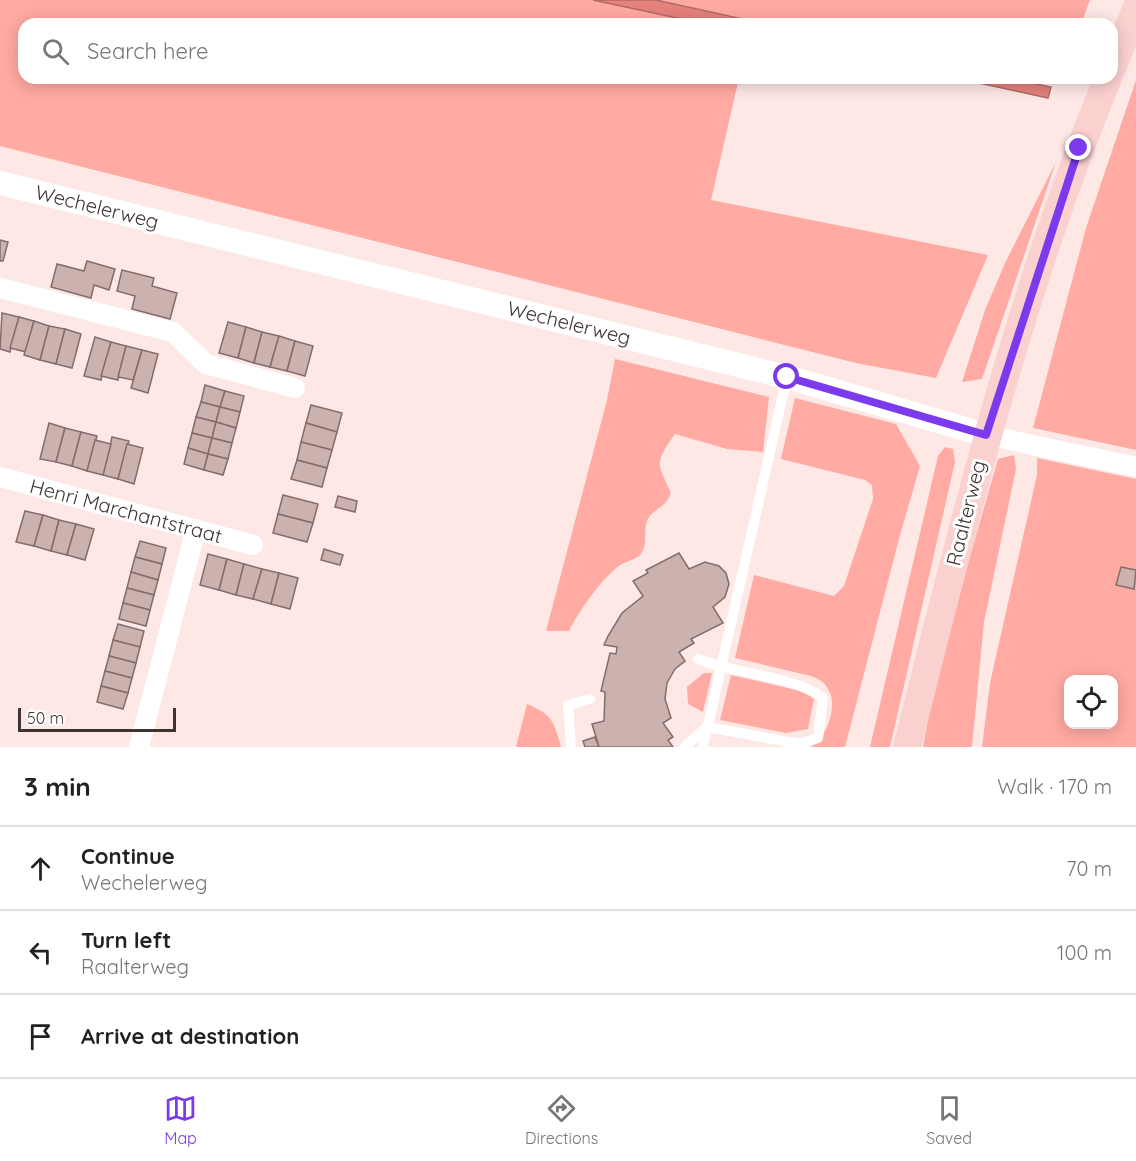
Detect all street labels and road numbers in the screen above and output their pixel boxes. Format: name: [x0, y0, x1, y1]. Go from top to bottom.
street label: Wechelerweg: [33, 179, 162, 234]
street label: Wechelerweg: [505, 295, 634, 350]
street label: Raalterweg: [940, 458, 991, 568]
street label: Henri Marchantstraat: [27, 473, 225, 548]

